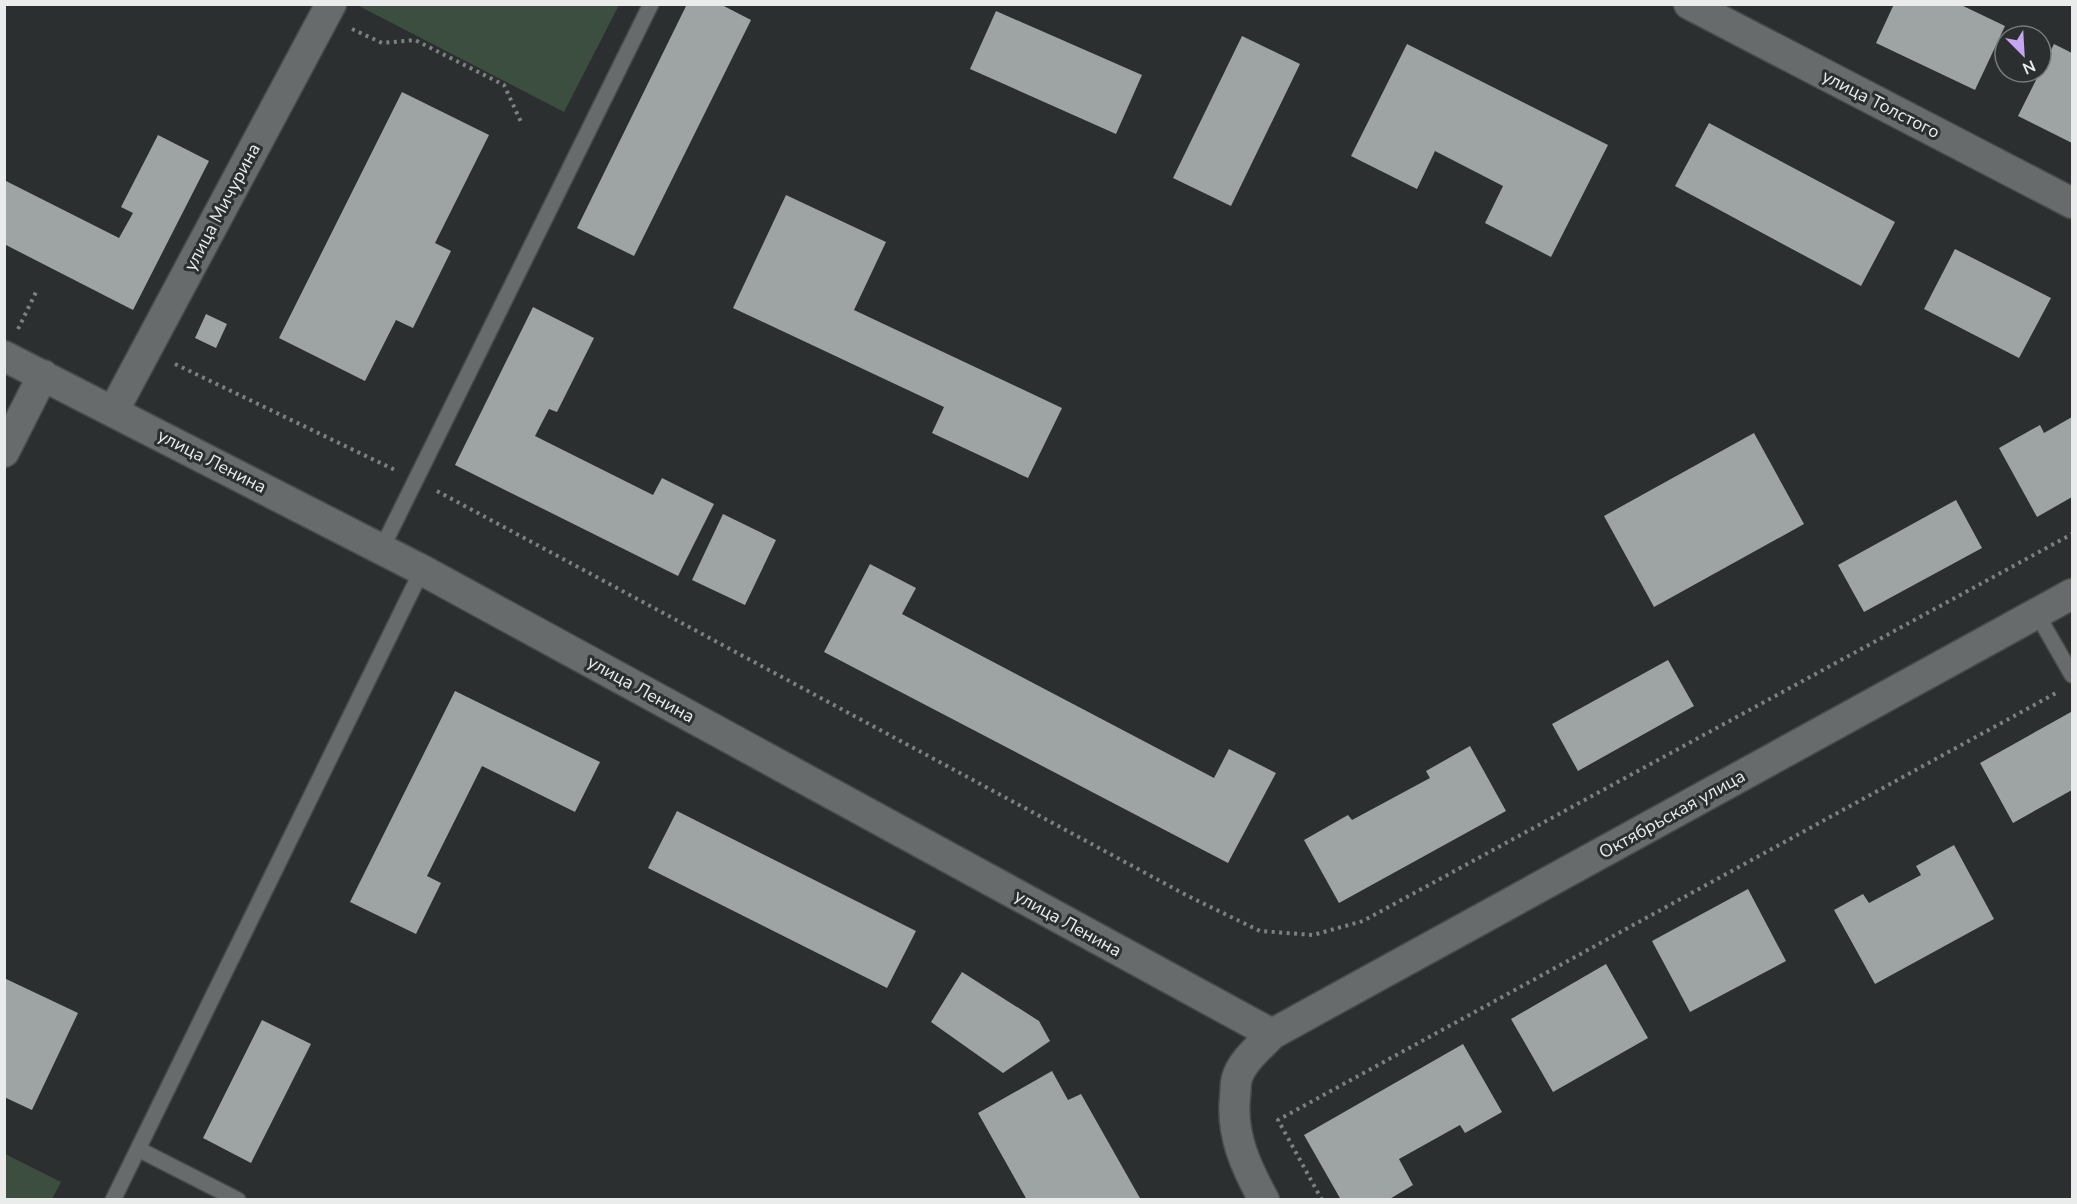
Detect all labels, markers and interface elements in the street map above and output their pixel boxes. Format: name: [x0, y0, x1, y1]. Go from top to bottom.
north arrow: [1993, 24, 2053, 84]
text: N: [2019, 54, 2039, 79]
street label: улица Толстого: [1818, 64, 1944, 144]
street label: улица Мичурина: [178, 139, 266, 275]
street label: улица Ленина: [153, 423, 271, 499]
street label: улица Ленина: [583, 650, 699, 728]
street label: Октябрьская улица: [1595, 764, 1749, 864]
street label: улица Ленина: [1010, 884, 1126, 962]

